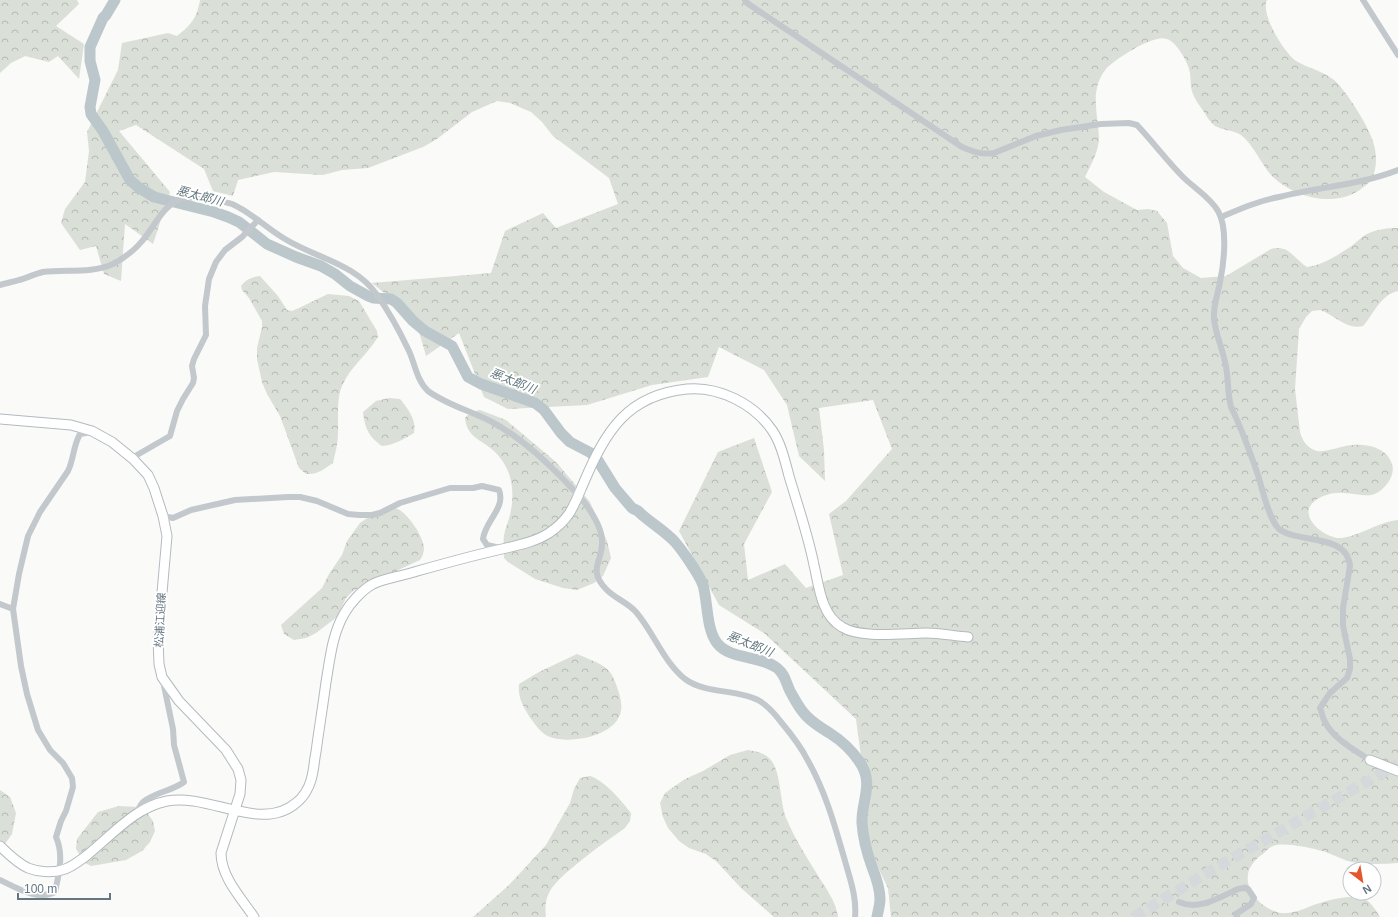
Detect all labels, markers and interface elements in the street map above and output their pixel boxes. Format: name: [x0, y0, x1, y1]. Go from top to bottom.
water label: 悪太郎川: [175, 183, 227, 209]
water label: 悪太郎川: [488, 366, 540, 397]
street label: 松浦江迎線: [153, 592, 167, 648]
water label: 悪太郎川: [725, 629, 777, 660]
north arrow: [1342, 861, 1382, 901]
scale bar: [18, 875, 110, 901]
text: 100 m: [24, 882, 57, 896]
text: N: [1361, 882, 1374, 897]

